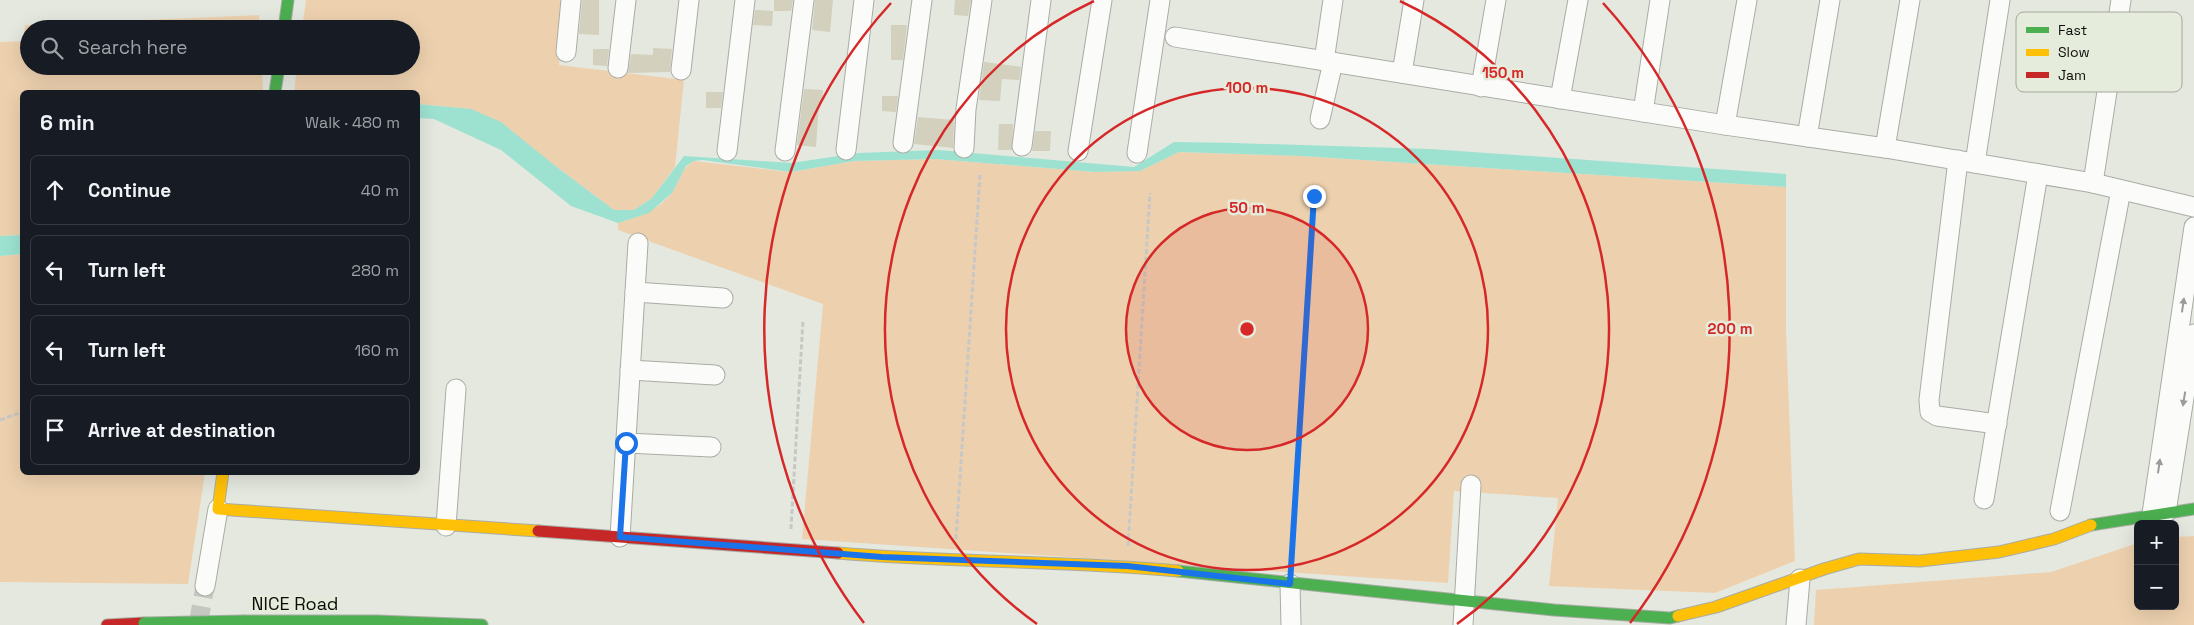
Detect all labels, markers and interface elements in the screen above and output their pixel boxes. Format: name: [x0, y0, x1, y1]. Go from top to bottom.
legend: [2016, 12, 2182, 92]
search box: [20, 20, 420, 75]
text: Fast: [2058, 21, 2087, 39]
icon: search: [38, 34, 66, 62]
text: Search here: [78, 35, 188, 60]
text: Slow: [2058, 43, 2090, 61]
text: 150 m: [1482, 63, 1524, 82]
text: Jam: [2058, 66, 2086, 84]
text: 100 m: [1226, 78, 1268, 97]
text: 6 min: [40, 109, 95, 136]
text: Walk · 480 m: [305, 112, 400, 133]
icon: ahead: [41, 176, 69, 204]
text: Continue: [88, 178, 171, 203]
text: 40 m: [361, 180, 399, 201]
route end: [1303, 185, 1326, 208]
text: 50 m: [1229, 198, 1265, 217]
icon: left: [41, 256, 69, 284]
text: Turn left: [88, 258, 166, 283]
text: 280 m: [351, 260, 399, 281]
one-way arrow: [2179, 297, 2187, 313]
text: 200 m: [1708, 319, 1752, 338]
centre of rings: [1238, 320, 1256, 338]
icon: left: [41, 336, 69, 364]
text: Turn left: [88, 338, 166, 363]
text: 160 m: [354, 340, 399, 361]
one-way arrow: [2180, 392, 2188, 408]
icon: arrive: [41, 416, 69, 444]
text: Arrive at destination: [88, 418, 276, 443]
route start: [615, 432, 638, 455]
one-way arrow: [2156, 458, 2164, 474]
map controls: [2134, 520, 2179, 610]
button: +: [2134, 520, 2179, 565]
button: −: [2134, 565, 2179, 610]
street label: NICE Road: [252, 592, 338, 615]

